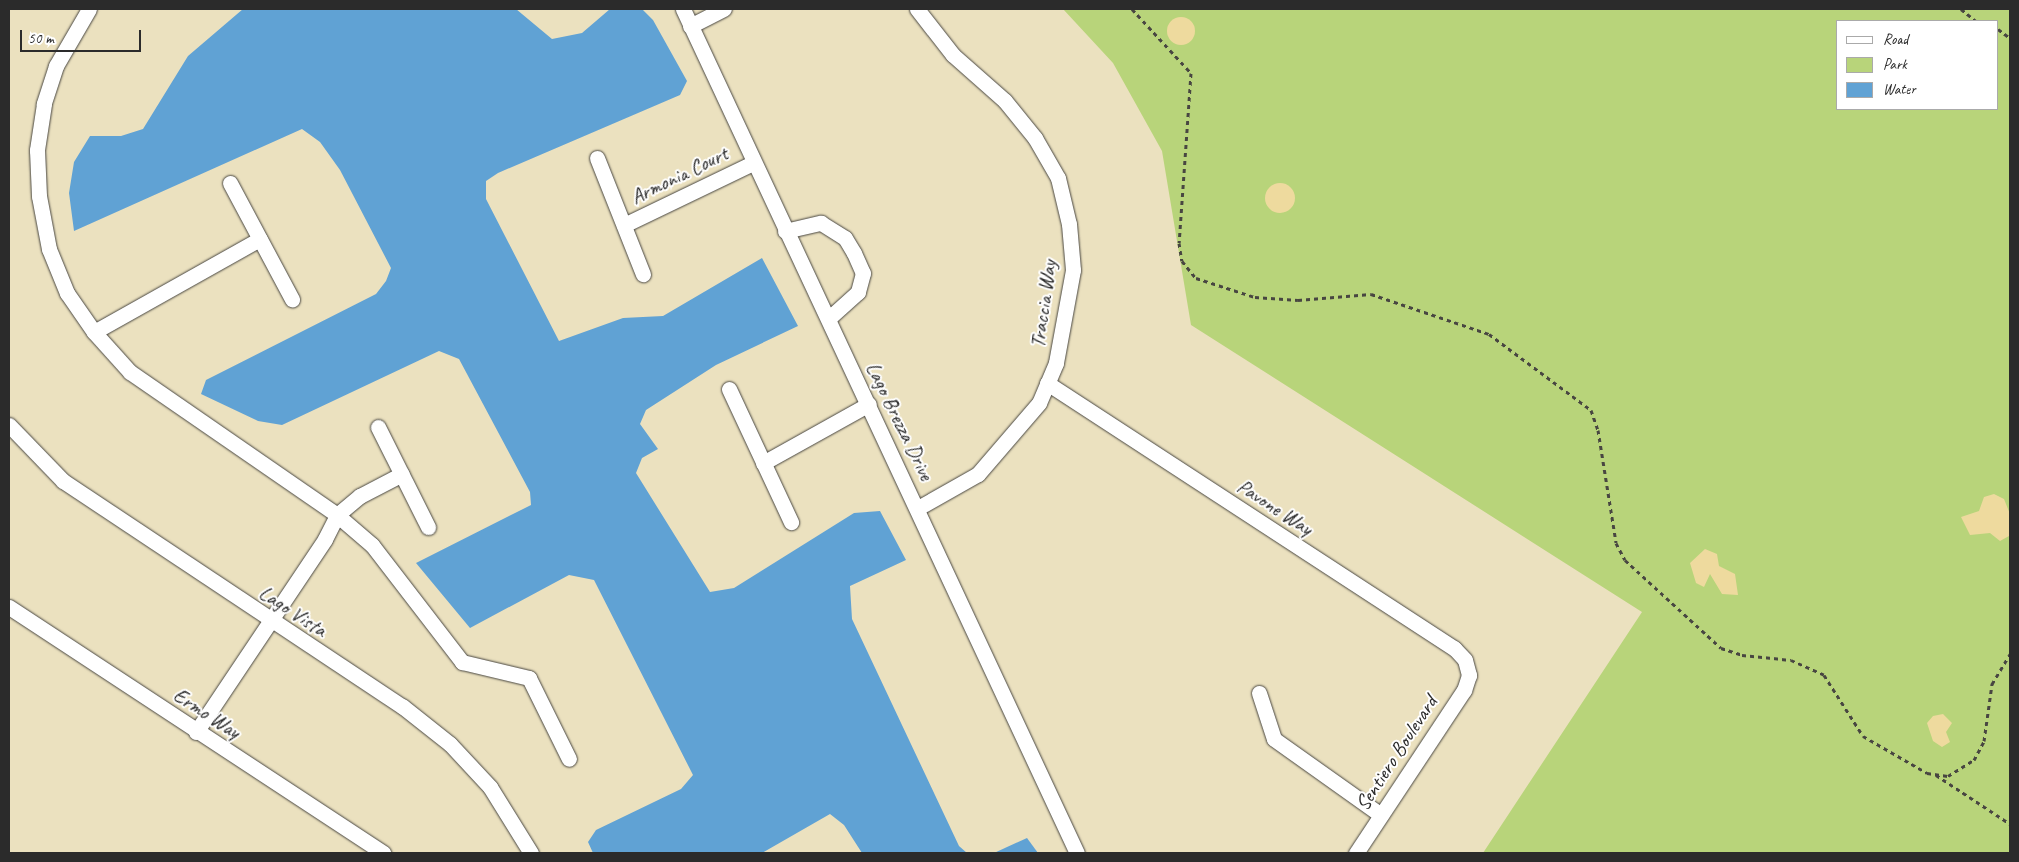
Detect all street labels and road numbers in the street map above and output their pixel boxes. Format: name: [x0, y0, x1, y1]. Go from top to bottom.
street label: Armonia Court: [626, 141, 732, 209]
street label: Traccia Way: [1024, 258, 1062, 350]
street label: Lago Brezza Drive: [861, 358, 939, 484]
street label: Pavone Way: [1233, 473, 1317, 541]
street label: Lago Vista: [255, 580, 331, 642]
street label: Ermo Way: [169, 682, 245, 744]
street label: Sentiero Boulevard: [1349, 691, 1443, 815]

